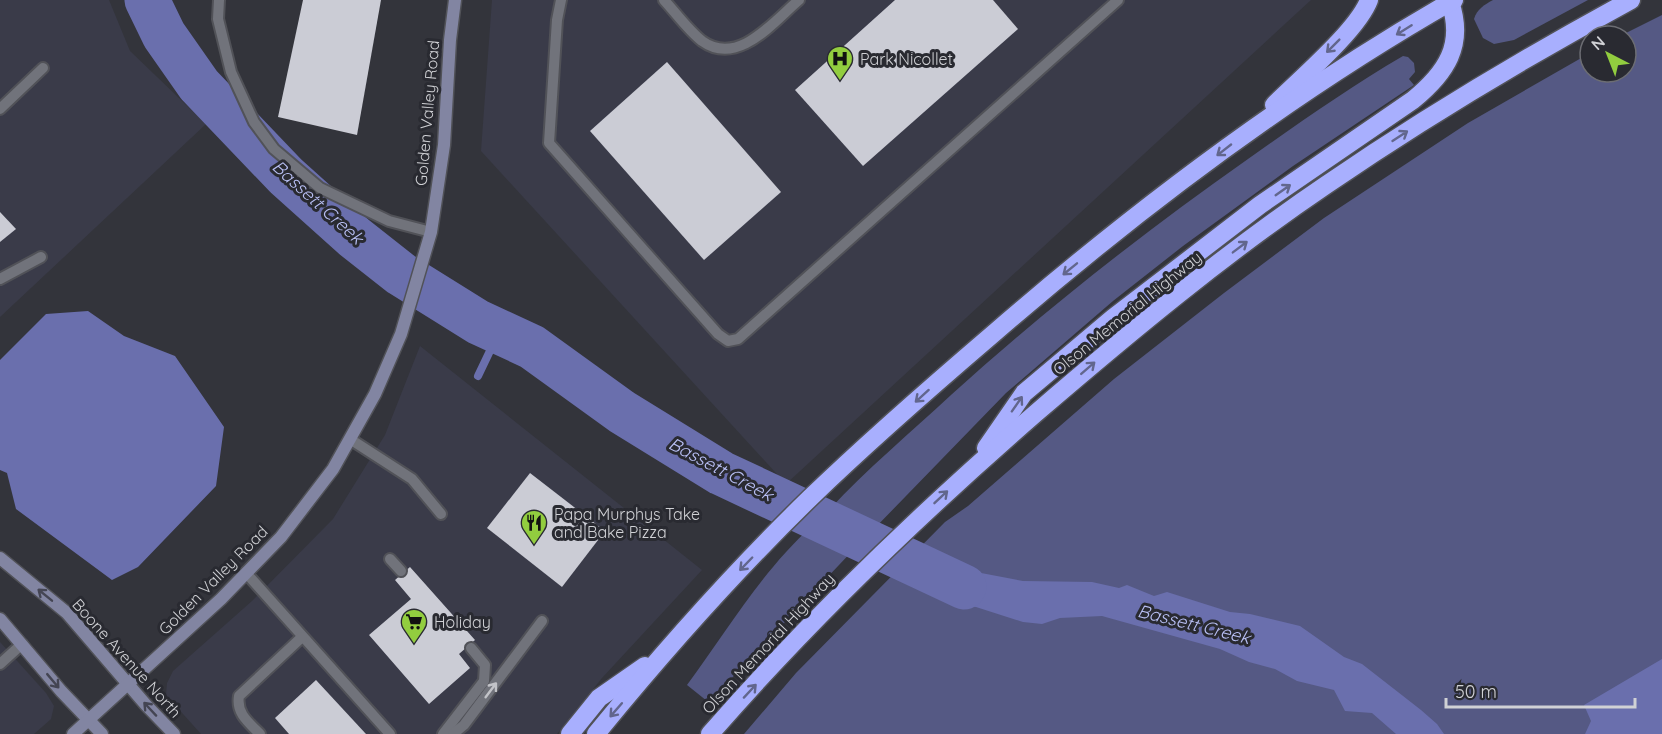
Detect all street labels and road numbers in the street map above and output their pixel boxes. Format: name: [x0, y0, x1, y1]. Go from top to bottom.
street label: Golden Valley Road: [411, 39, 443, 187]
street label: Olson Memorial Highway: [1049, 247, 1205, 379]
street label: Golden Valley Road: [154, 521, 272, 639]
street label: Olson Memorial Highway: [697, 568, 839, 718]
street label: Boone Avenue North: [68, 594, 186, 722]

